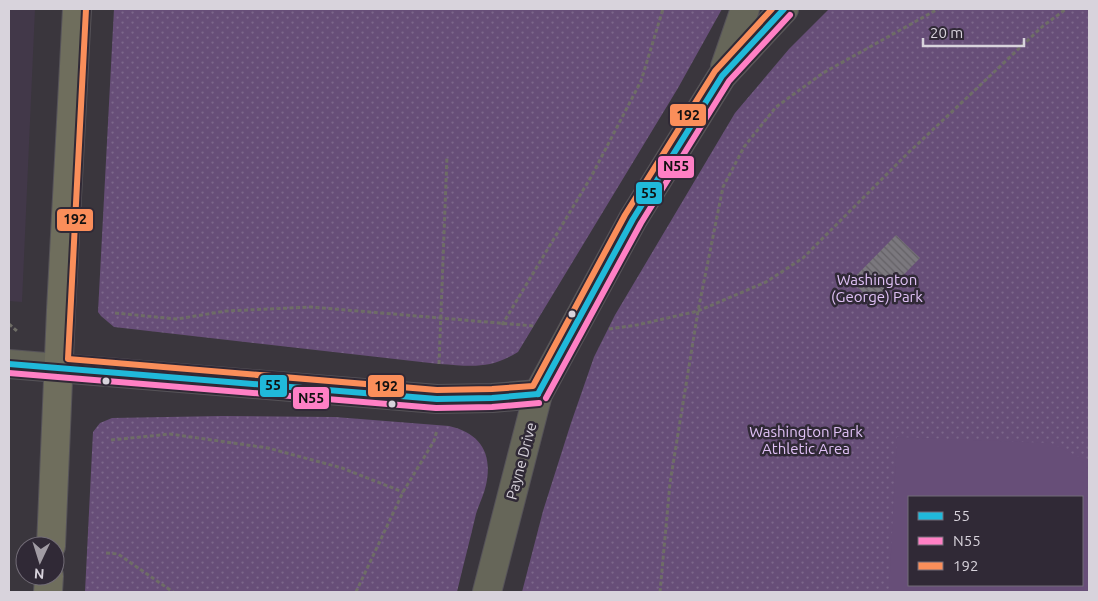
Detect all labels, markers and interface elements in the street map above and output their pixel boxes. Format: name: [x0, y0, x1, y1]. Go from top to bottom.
scale bar: [923, 15, 1024, 47]
text: 20 m: [930, 24, 963, 41]
line badge: 192: [669, 103, 707, 127]
text: 192: [676, 107, 700, 123]
line badge: N55: [657, 155, 695, 179]
text: N55: [663, 158, 689, 174]
line badge: 55: [635, 181, 663, 205]
text: 55: [641, 185, 657, 201]
line badge: 192: [56, 208, 94, 232]
text: 192: [63, 211, 87, 227]
park label: Washington (George) Park: [831, 271, 923, 305]
unlabelled marker: [567, 309, 577, 319]
line badge: 55: [259, 374, 288, 398]
line badge: 192: [367, 374, 405, 398]
unlabelled marker: [101, 376, 111, 386]
text: 55: [265, 377, 281, 393]
text: 192: [374, 378, 398, 394]
line badge: N55: [292, 386, 330, 410]
text: N55: [298, 390, 324, 406]
unlabelled marker: [387, 399, 397, 409]
street label: Payne Drive: [502, 420, 540, 502]
park label: Washington Park Athletic Area: [749, 423, 863, 457]
legend: [908, 496, 1083, 586]
text: 55: [953, 507, 970, 524]
text: N55: [953, 532, 981, 549]
north arrow: [15, 536, 65, 586]
text: 192: [953, 557, 978, 574]
text: N: [33, 566, 45, 582]

